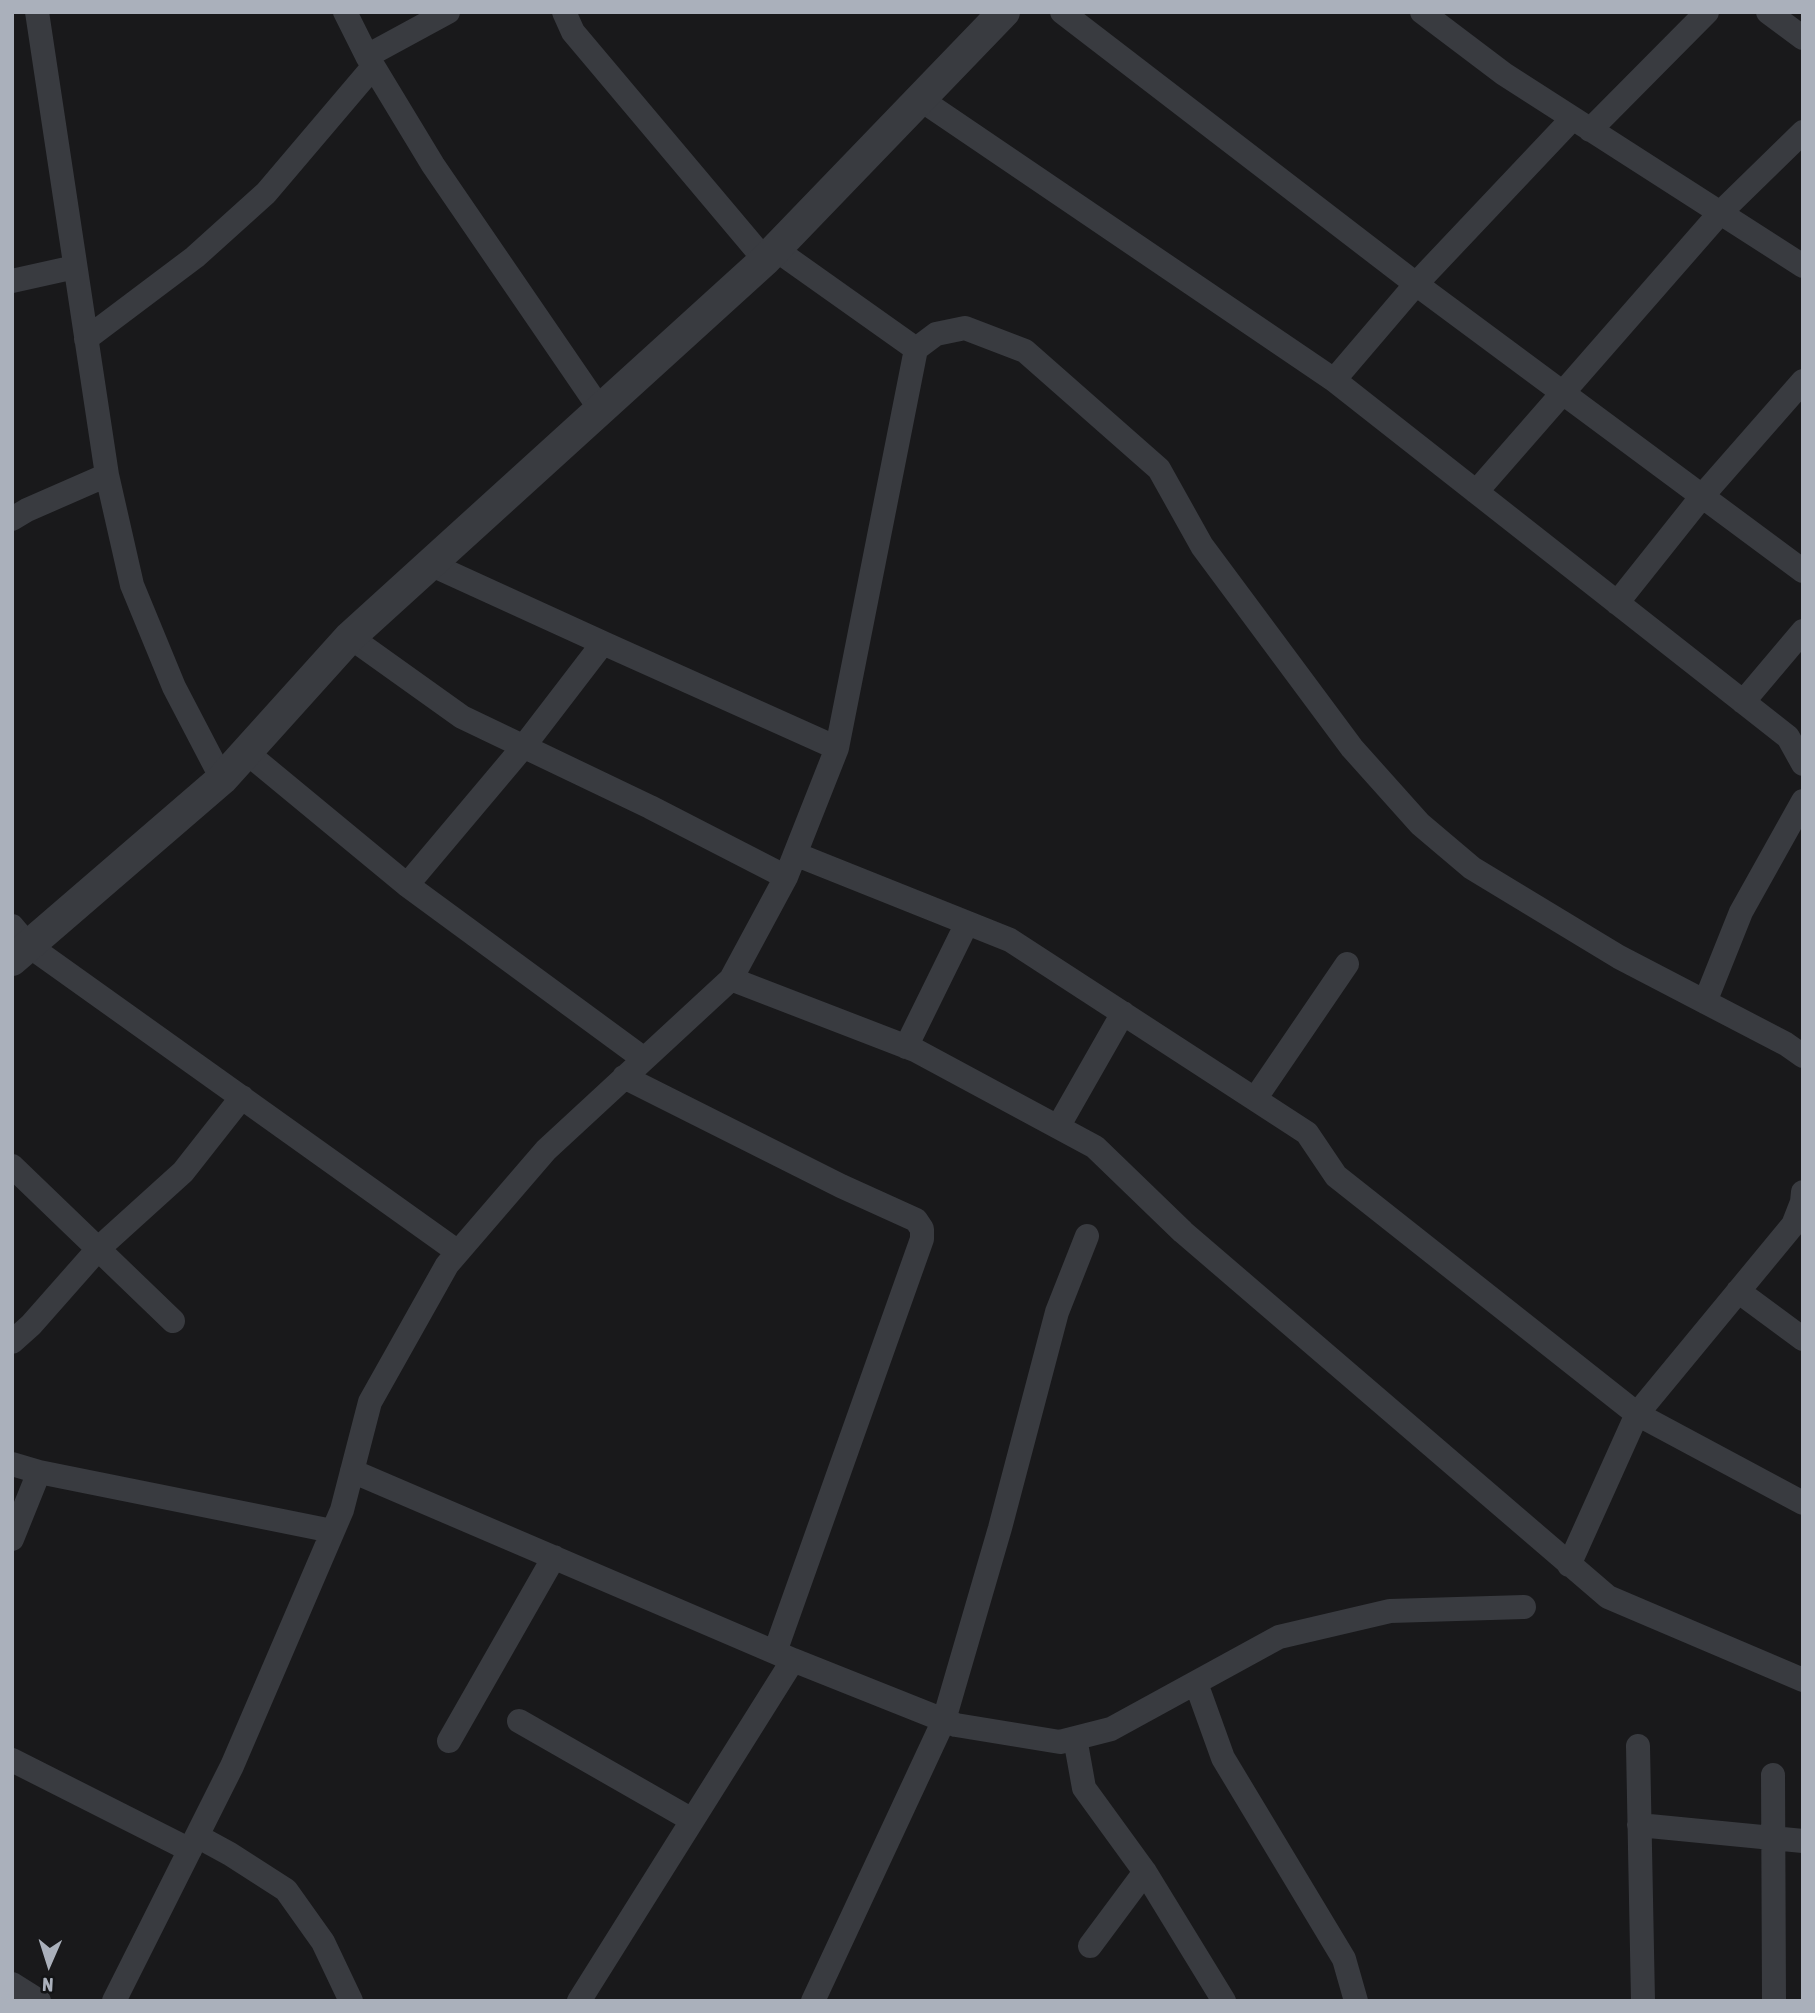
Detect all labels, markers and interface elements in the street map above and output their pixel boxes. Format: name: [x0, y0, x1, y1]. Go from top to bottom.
north arrow: [14, 1929, 84, 1999]
text: N: [42, 1974, 54, 1996]

